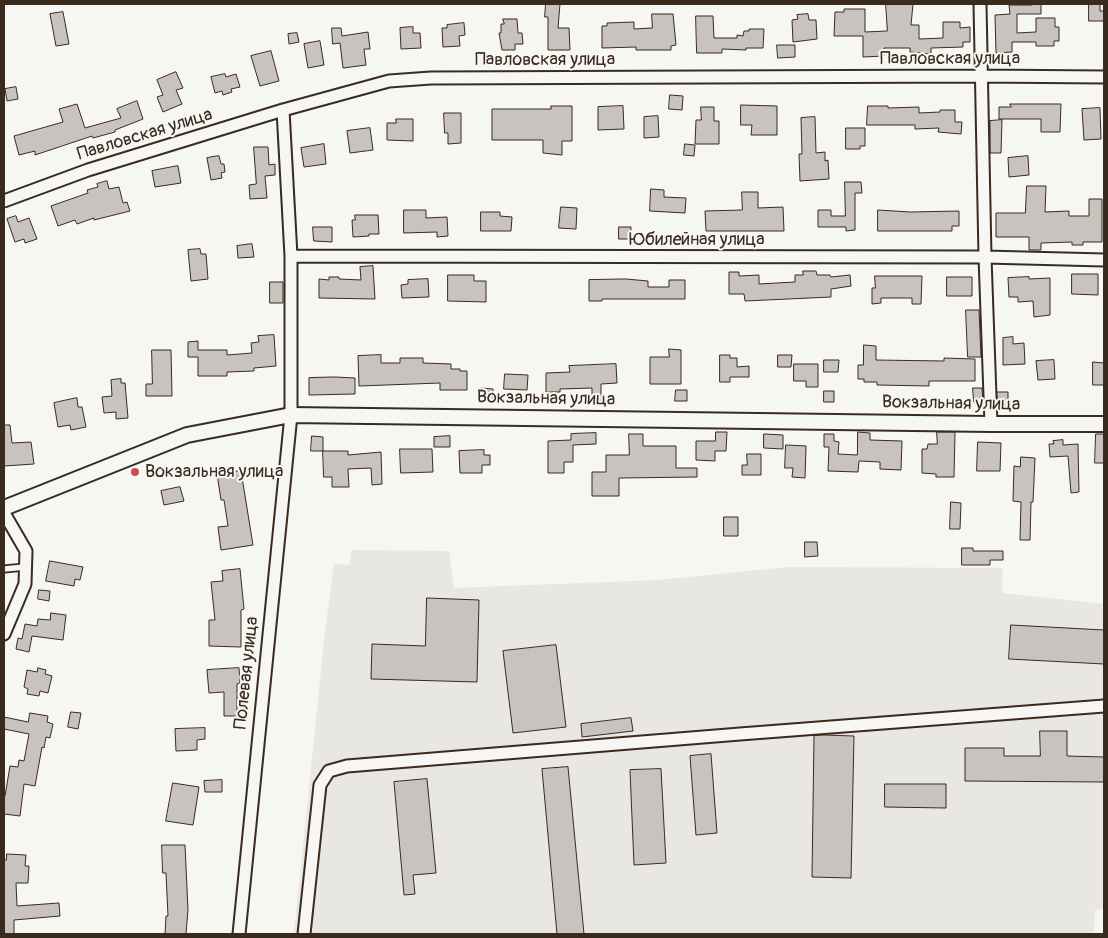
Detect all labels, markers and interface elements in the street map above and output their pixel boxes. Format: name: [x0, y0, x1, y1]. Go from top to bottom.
street label: Павловская улица: [880, 48, 1020, 70]
street label: Павловская улица: [475, 49, 615, 71]
street label: Павловская улица: [75, 104, 215, 166]
street label: Юбилейная улица: [629, 229, 765, 251]
street label: Вокзальная улица: [477, 387, 615, 411]
street label: Вокзальная улица: [882, 392, 1020, 416]
place label: Вокзальная улица: [145, 461, 283, 483]
marker: Вокзальная улица: [129, 466, 141, 478]
street label: Полевая улица: [230, 616, 264, 730]

